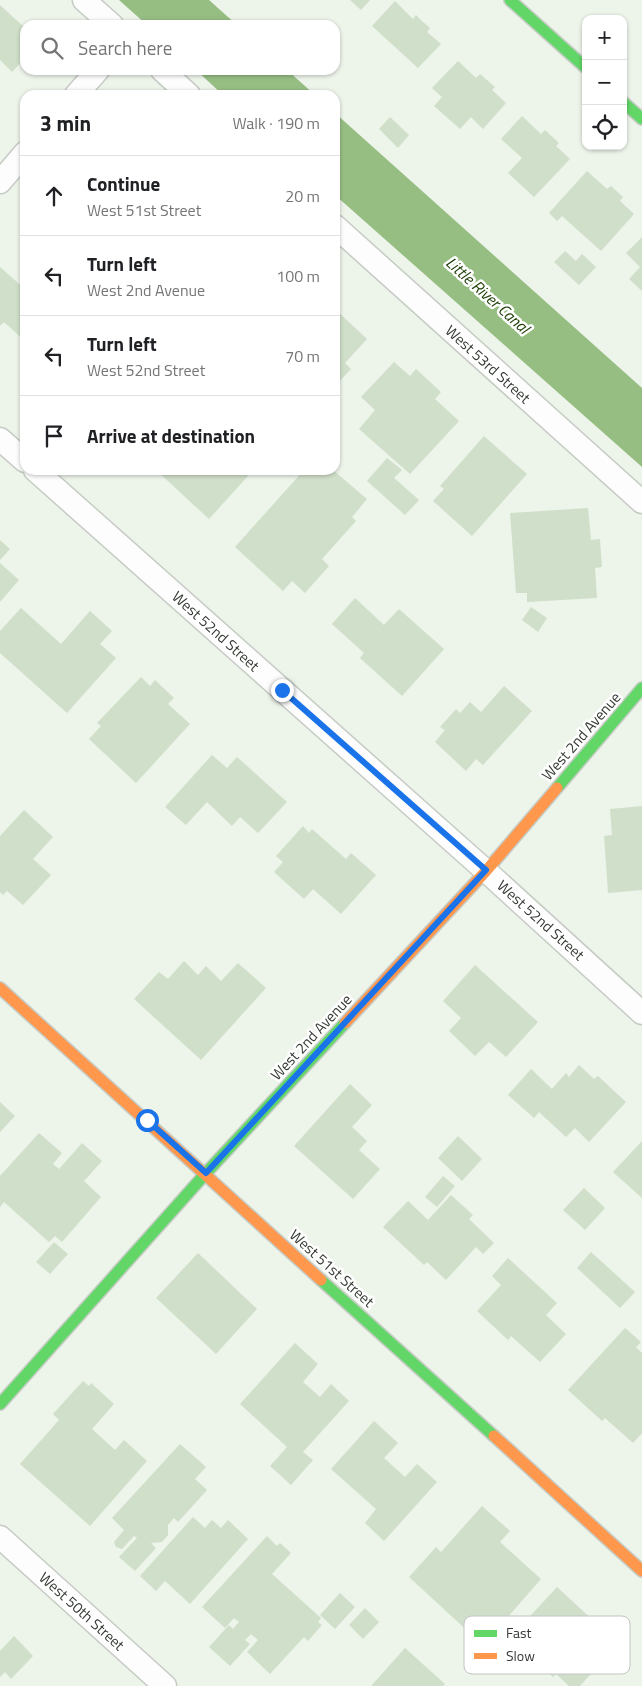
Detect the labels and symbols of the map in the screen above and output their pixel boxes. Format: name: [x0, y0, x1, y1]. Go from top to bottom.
water label: Little River Canal: [441, 251, 536, 340]
street label: West 53rd Street: [440, 319, 536, 409]
street label: West 52nd Street: [167, 585, 265, 677]
route end: [271, 679, 294, 702]
street label: West 2nd Avenue: [536, 687, 626, 785]
street label: West 52nd Street: [492, 874, 590, 966]
street label: West 2nd Avenue: [265, 989, 357, 1085]
route start: [136, 1109, 159, 1132]
street label: West 51st Street: [285, 1224, 380, 1313]
street label: West 50th Street: [34, 1566, 130, 1656]
legend: [464, 1616, 630, 1674]
text: Fast: [506, 1622, 531, 1643]
text: Slow: [506, 1645, 535, 1666]

